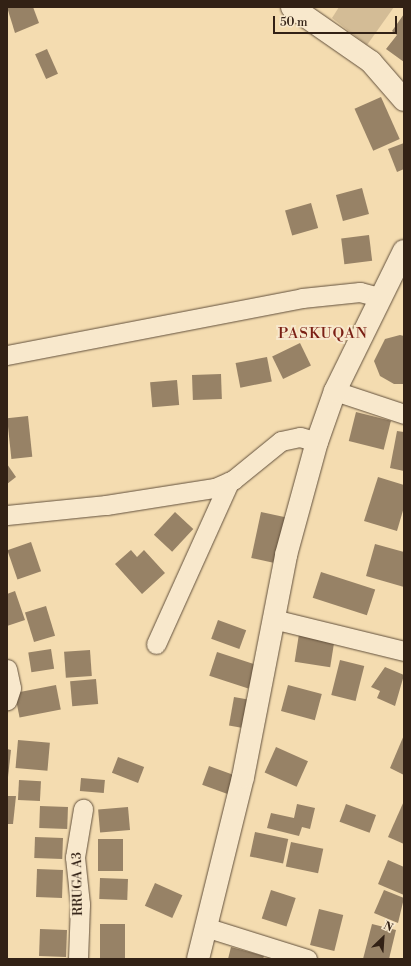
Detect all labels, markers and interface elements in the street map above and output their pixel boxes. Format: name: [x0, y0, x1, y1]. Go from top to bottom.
scale bar: [275, 8, 399, 34]
text: 50 m: [280, 15, 308, 30]
district label: PASKUQAN: [278, 325, 368, 343]
street label: RRUGA A3: [70, 852, 86, 916]
north arrow: [363, 918, 403, 958]
text: N: [381, 919, 395, 935]

